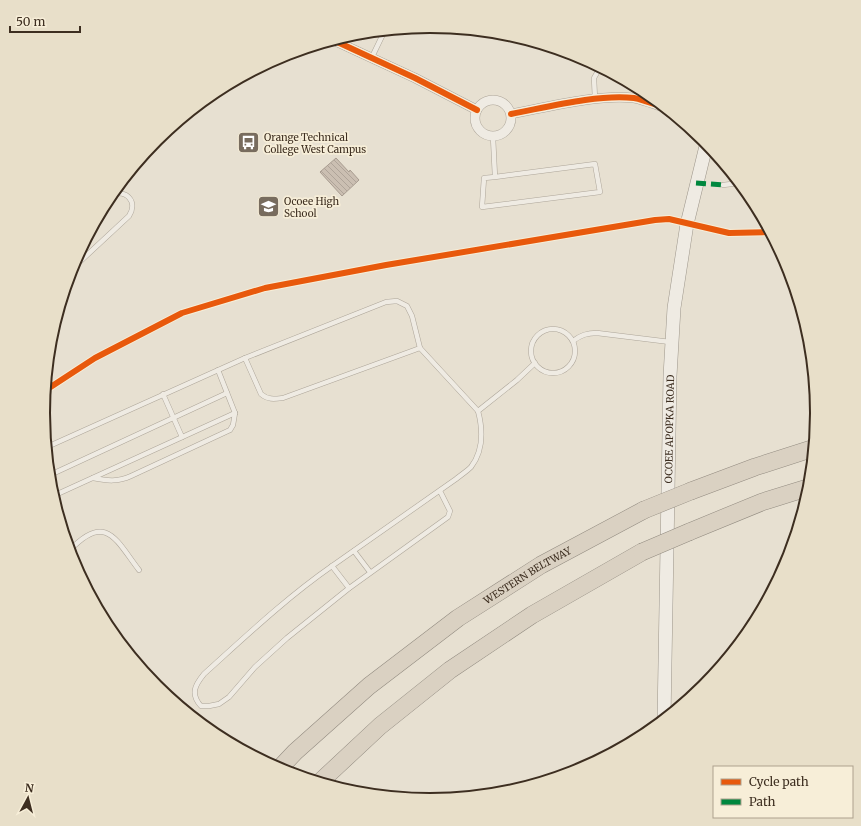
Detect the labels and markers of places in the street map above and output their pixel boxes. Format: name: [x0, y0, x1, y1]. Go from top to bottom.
bus stop icon: Orange Technical College West Campus: [235, 130, 261, 156]
place label: Orange Technical College West Campus: [264, 131, 366, 156]
school or university icon: Ocoee High School: [256, 194, 282, 220]
place label: Ocoee High School: [284, 195, 340, 220]

